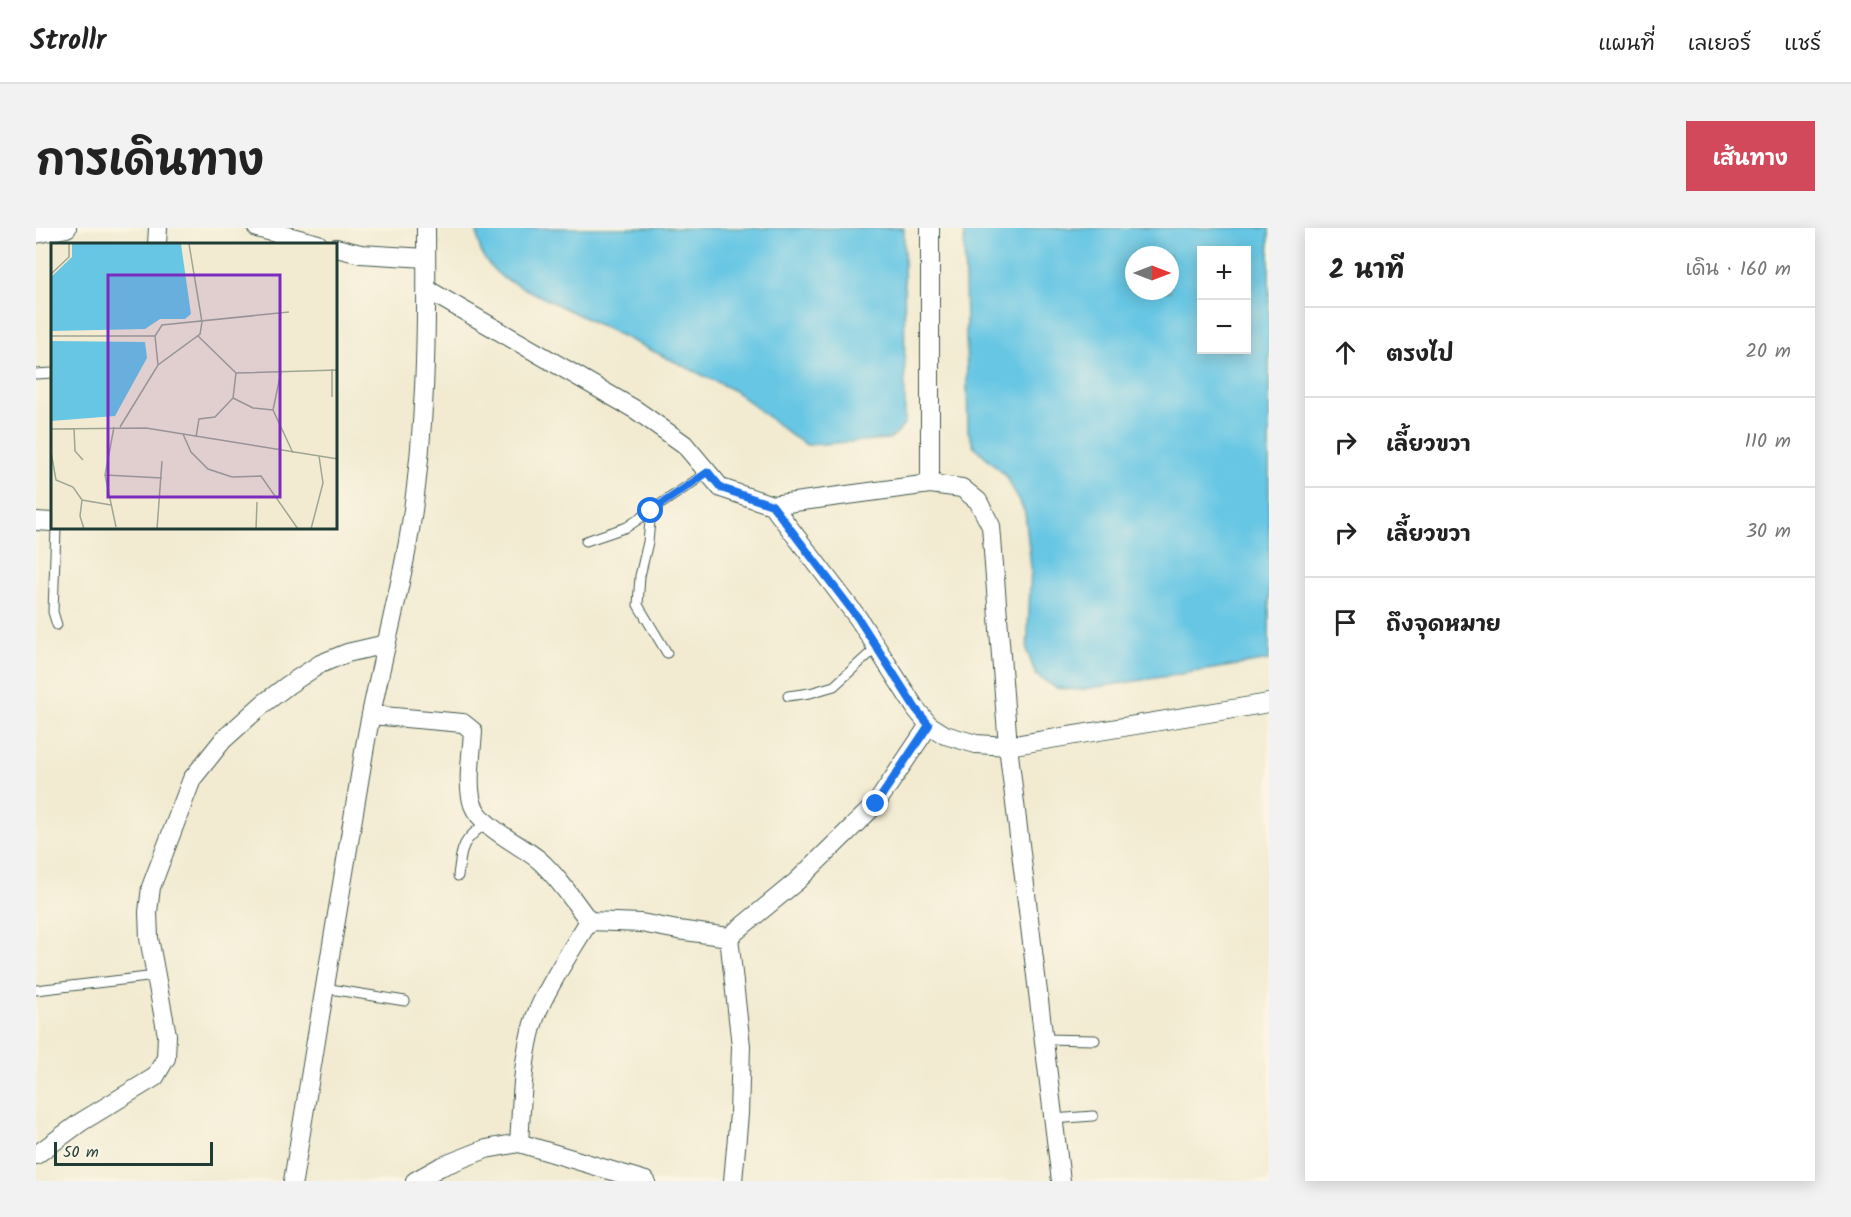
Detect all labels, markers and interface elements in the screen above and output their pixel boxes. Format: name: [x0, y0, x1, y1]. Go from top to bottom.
text: Strollr: [30, 19, 106, 64]
text: แผนที่: [1598, 28, 1655, 61]
text: เลเยอร์: [1688, 28, 1751, 61]
text: แชร์: [1784, 28, 1821, 61]
button: เส้นทาง: [1686, 121, 1815, 191]
text: การเดินทาง: [36, 129, 264, 196]
inset map: [51, 243, 338, 530]
north arrow: [1125, 246, 1179, 300]
map controls: [1197, 246, 1251, 354]
button: +: [1197, 246, 1251, 300]
text: 2 นาที: [1329, 250, 1404, 292]
text: เดิน · 160 m: [1685, 254, 1791, 286]
button: −: [1197, 300, 1251, 354]
icon: ahead: [1329, 336, 1362, 369]
text: 20 m: [1745, 336, 1791, 368]
text: ตรงไป: [1386, 338, 1454, 373]
icon: right: [1329, 426, 1362, 459]
text: 110 m: [1745, 426, 1791, 458]
text: เลี้ยวขวา: [1386, 428, 1470, 463]
route start: [637, 497, 663, 523]
icon: right: [1329, 516, 1362, 549]
text: 30 m: [1746, 516, 1791, 548]
text: เลี้ยวขวา: [1386, 518, 1470, 553]
icon: arrive: [1329, 606, 1362, 639]
text: ถึงจุดหมาย: [1386, 608, 1501, 643]
route end: [862, 790, 888, 816]
scale bar: [54, 1139, 213, 1166]
text: 50 m: [63, 1140, 99, 1165]

